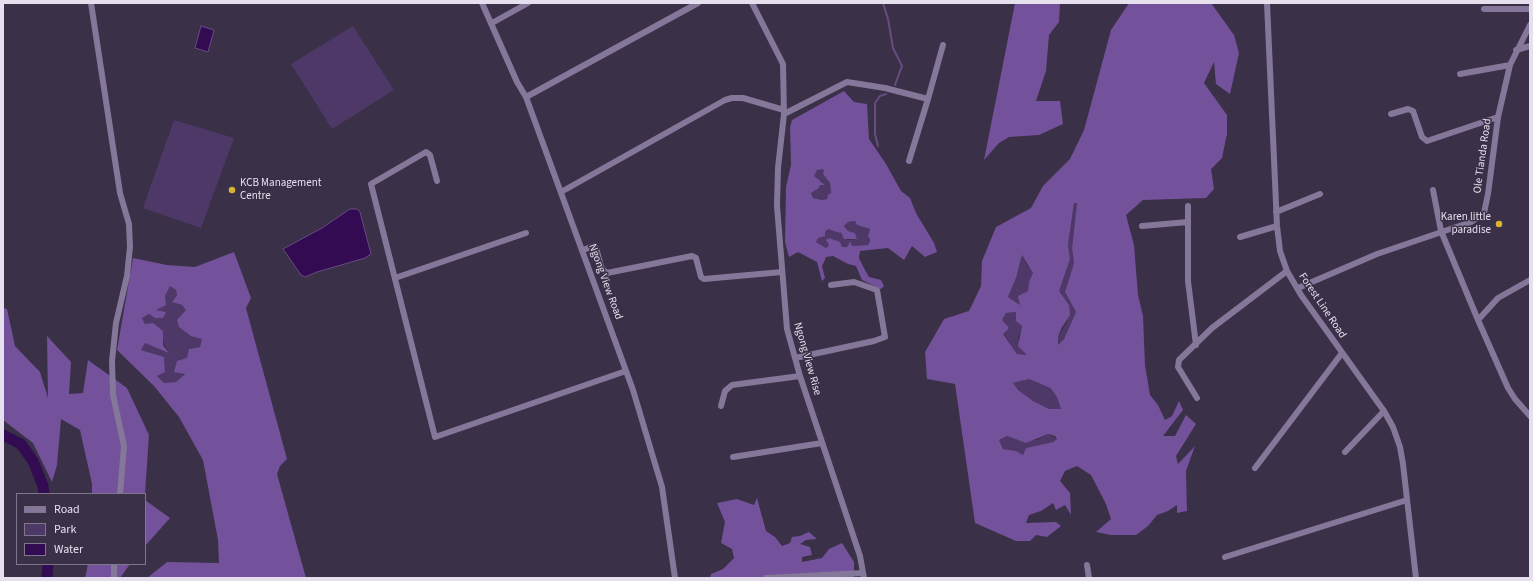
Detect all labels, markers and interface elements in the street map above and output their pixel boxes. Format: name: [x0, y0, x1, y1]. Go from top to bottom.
street label: Ole Tianda Road: [1471, 118, 1495, 194]
place label: KCB Management Centre: [240, 177, 321, 203]
marker: KCB Management Centre: [227, 185, 237, 195]
place label: Karen little paradise: [1441, 211, 1491, 237]
marker: Karen little paradise: [1494, 219, 1504, 229]
street label: Ngong View Road: [585, 242, 625, 322]
street label: Forest Line Road: [1295, 271, 1349, 341]
street label: Ngong View Rise: [790, 321, 824, 397]
legend: [16, 493, 146, 565]
text: Road: [54, 501, 80, 518]
text: Park: [54, 521, 76, 538]
text: Water: [54, 541, 83, 558]

